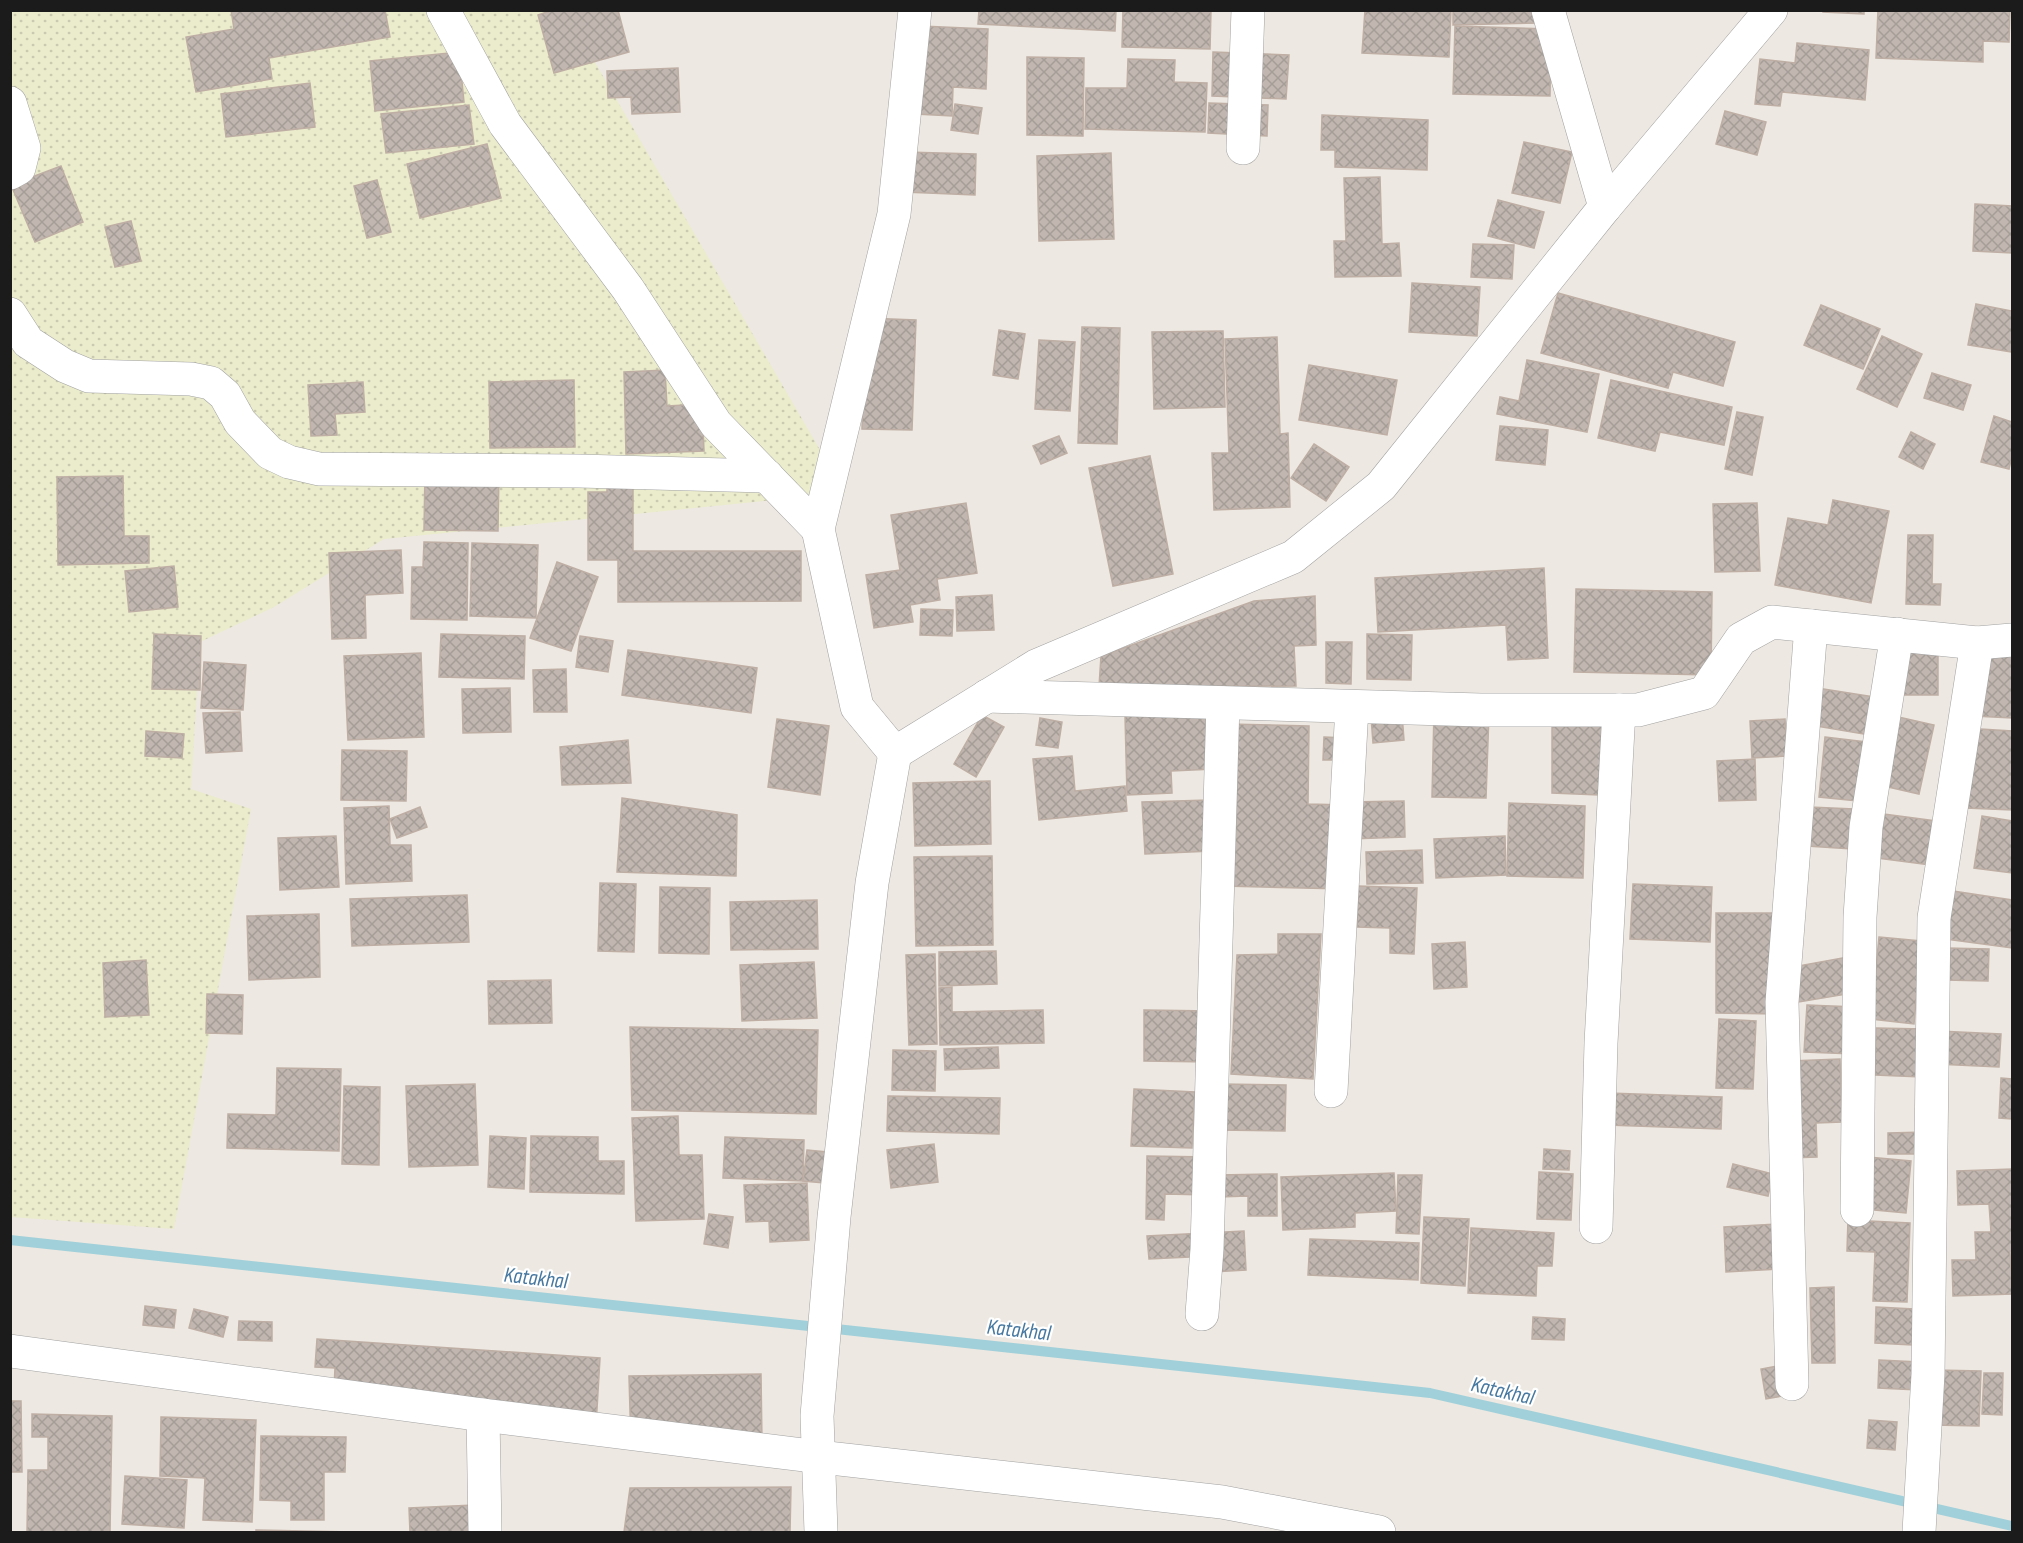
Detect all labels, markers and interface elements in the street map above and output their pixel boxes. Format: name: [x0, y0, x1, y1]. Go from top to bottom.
water label: Katakhal: [503, 1262, 570, 1295]
water label: Katakhal: [986, 1314, 1053, 1347]
water label: Katakhal: [1468, 1371, 1538, 1412]

